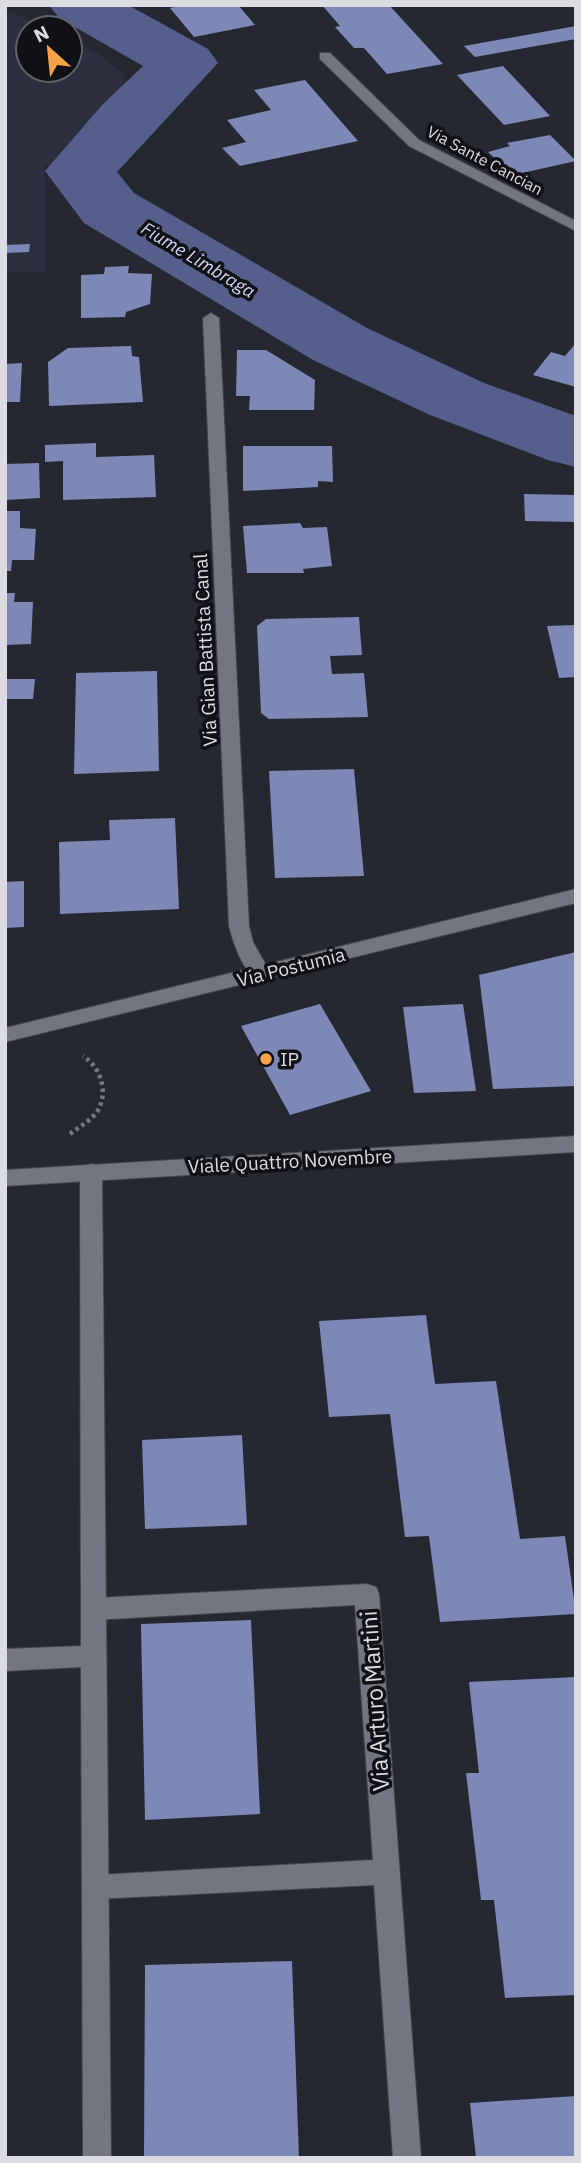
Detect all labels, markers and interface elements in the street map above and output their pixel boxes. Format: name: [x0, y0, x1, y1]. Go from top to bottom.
north arrow: [14, 14, 84, 84]
text: N: [30, 20, 53, 48]
street label: Via Sante Cancian: [424, 121, 546, 199]
water label: Fiume Limbraga: [137, 217, 259, 303]
street label: Via Gian Battista Canal: [188, 553, 222, 747]
street label: Via Postumia: [234, 942, 348, 992]
place label: IP: [280, 1047, 299, 1071]
marker: IP: [258, 1051, 274, 1067]
street label: Viale Quattro Novembre: [187, 1144, 393, 1178]
street label: Via Arturo Martini: [353, 1610, 395, 1792]

